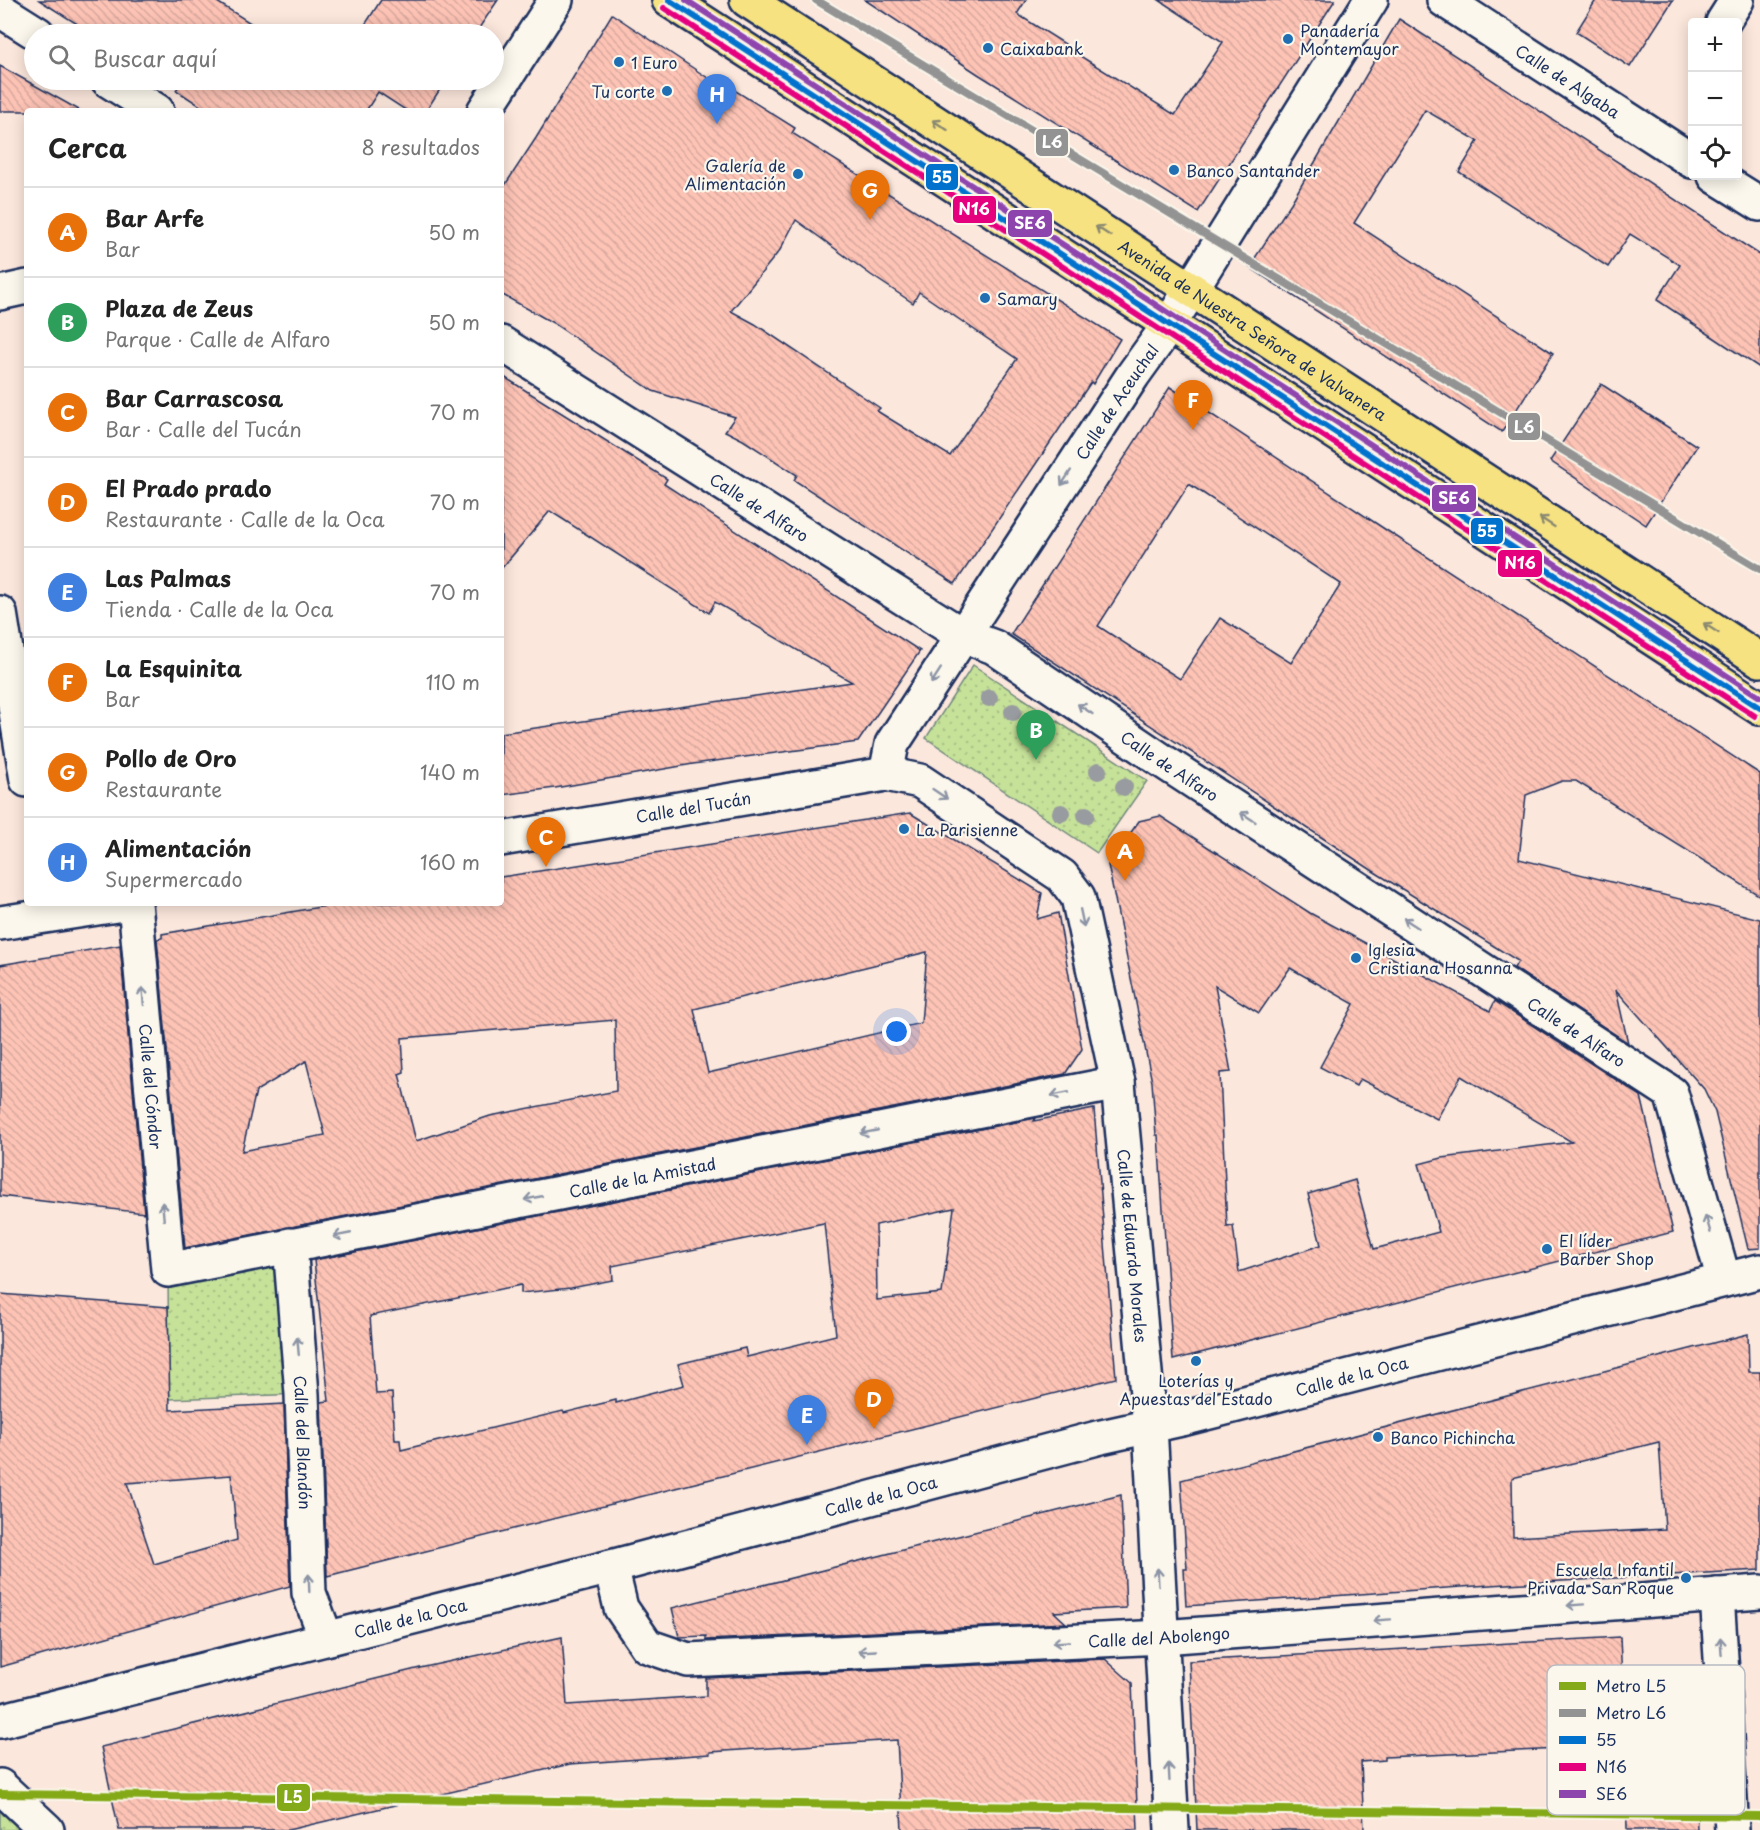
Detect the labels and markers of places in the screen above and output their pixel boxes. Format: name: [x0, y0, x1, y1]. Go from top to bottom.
place label: Panadería Montemayor: [1300, 18, 1399, 60]
marker: Panadería Montemayor: [1281, 32, 1295, 46]
place label: Caixabank: [1000, 36, 1084, 60]
marker: Caixabank: [981, 41, 995, 55]
place label: 1 Euro: [631, 50, 678, 74]
marker: 1 Euro: [612, 55, 626, 69]
pin: H: [698, 74, 736, 124]
place label: Tu corte: [591, 79, 655, 103]
marker: Tu corte: [660, 84, 674, 98]
place label: Galería de Alimentación: [685, 153, 786, 195]
place label: Banco Santander: [1186, 158, 1320, 182]
marker: Banco Santander: [1167, 163, 1181, 177]
marker: Galería de Alimentación: [791, 167, 805, 181]
pin: G: [850, 170, 890, 220]
place label: Samary: [997, 286, 1058, 310]
marker: Samary: [978, 291, 992, 305]
pin: F: [1174, 380, 1212, 430]
pin: B: [1016, 710, 1056, 760]
place label: La Parisienne: [916, 817, 1019, 841]
pin: C: [526, 818, 566, 867]
marker: La Parisienne: [897, 822, 911, 836]
pin: A: [1106, 832, 1144, 881]
place label: Iglesia Cristiana Hosanna: [1368, 937, 1512, 979]
marker: Iglesia Cristiana Hosanna: [1349, 951, 1363, 965]
place label: El líder Barber Shop: [1559, 1228, 1654, 1270]
marker: El líder Barber Shop: [1540, 1242, 1554, 1256]
marker: Loterías y Apuestas del Estado: [1189, 1354, 1203, 1368]
place label: Loterías y Apuestas del Estado: [1119, 1368, 1273, 1410]
pin: D: [854, 1380, 894, 1429]
pin: E: [788, 1396, 826, 1445]
place label: Banco Pichincha: [1390, 1425, 1515, 1449]
marker: Banco Pichincha: [1371, 1430, 1385, 1444]
place label: Escuela Infantil Privada San Roque: [1527, 1557, 1674, 1599]
marker: Escuela Infantil Privada San Roque: [1679, 1571, 1693, 1585]

